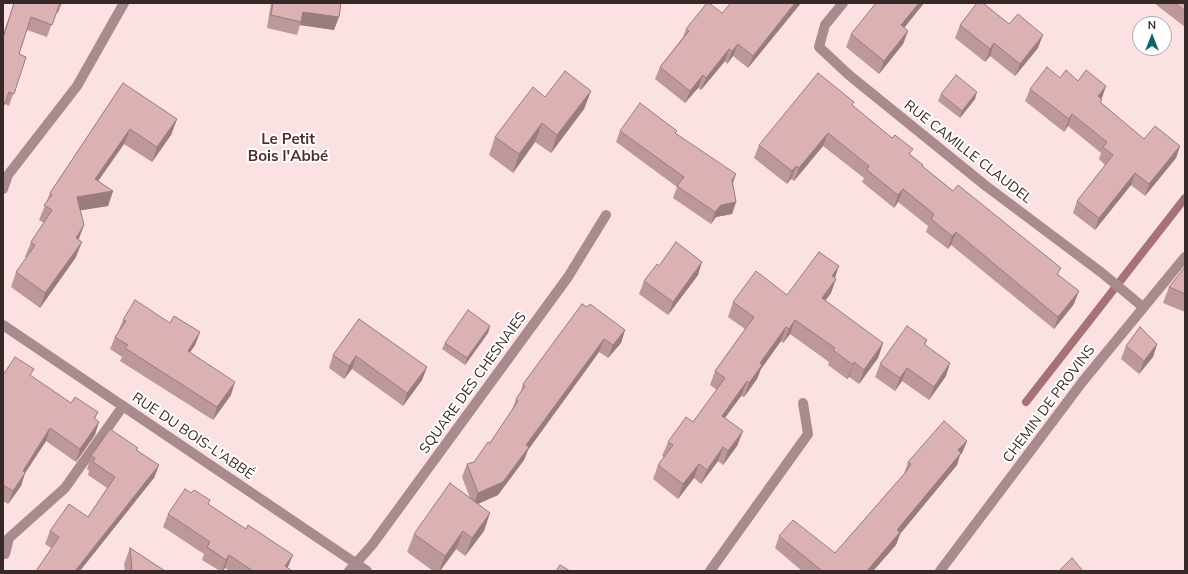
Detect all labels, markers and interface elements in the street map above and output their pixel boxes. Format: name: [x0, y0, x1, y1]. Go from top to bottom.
north arrow: [1132, 16, 1172, 56]
text: N: [1148, 18, 1156, 32]
street label: RUE CAMILLE CLAUDEL: [901, 97, 1035, 207]
district label: Le Petit Bois l'Abbé: [248, 130, 328, 165]
street label: SQUARE DES CHESNAIES: [416, 309, 530, 457]
street label: CHEMIN DE PROVINS: [999, 342, 1099, 466]
street label: RUE DU BOIS-L'ABBÉ: [129, 389, 257, 483]

